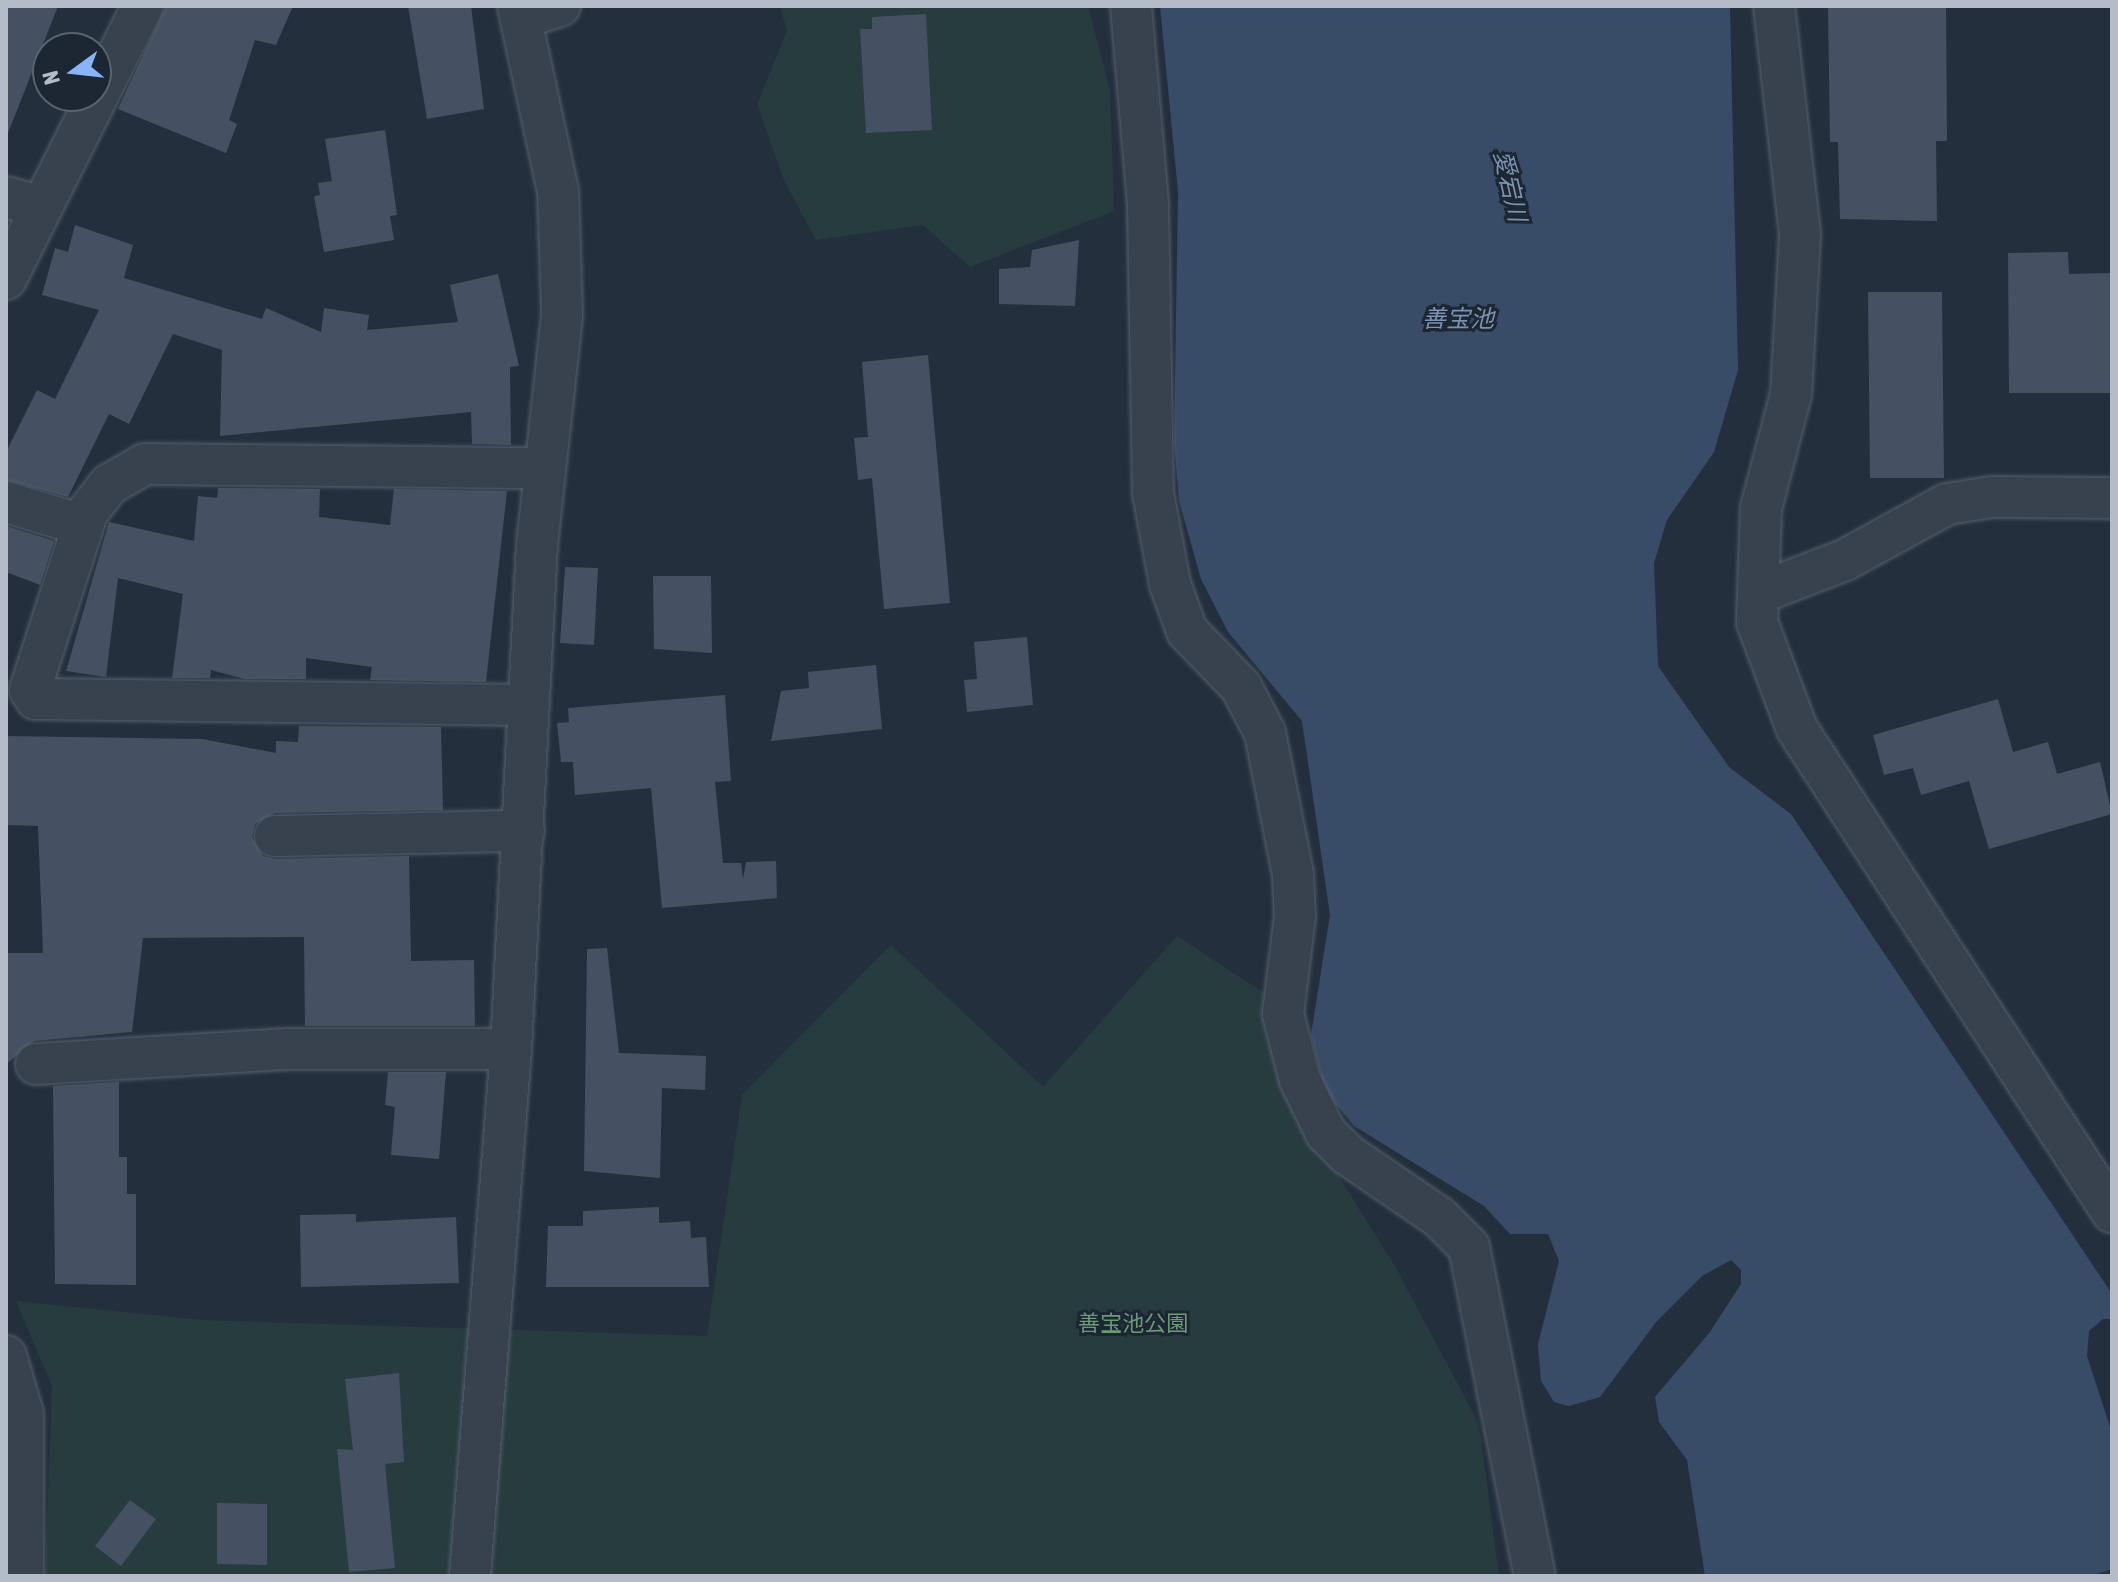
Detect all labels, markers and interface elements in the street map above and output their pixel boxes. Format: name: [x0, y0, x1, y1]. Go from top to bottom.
north arrow: [32, 32, 112, 112]
text: N: [37, 68, 65, 87]
water label: 愛宕川: [1488, 148, 1532, 224]
water label: 善宝池: [1422, 305, 1494, 333]
park label: 善宝池公園: [1078, 1311, 1188, 1337]

